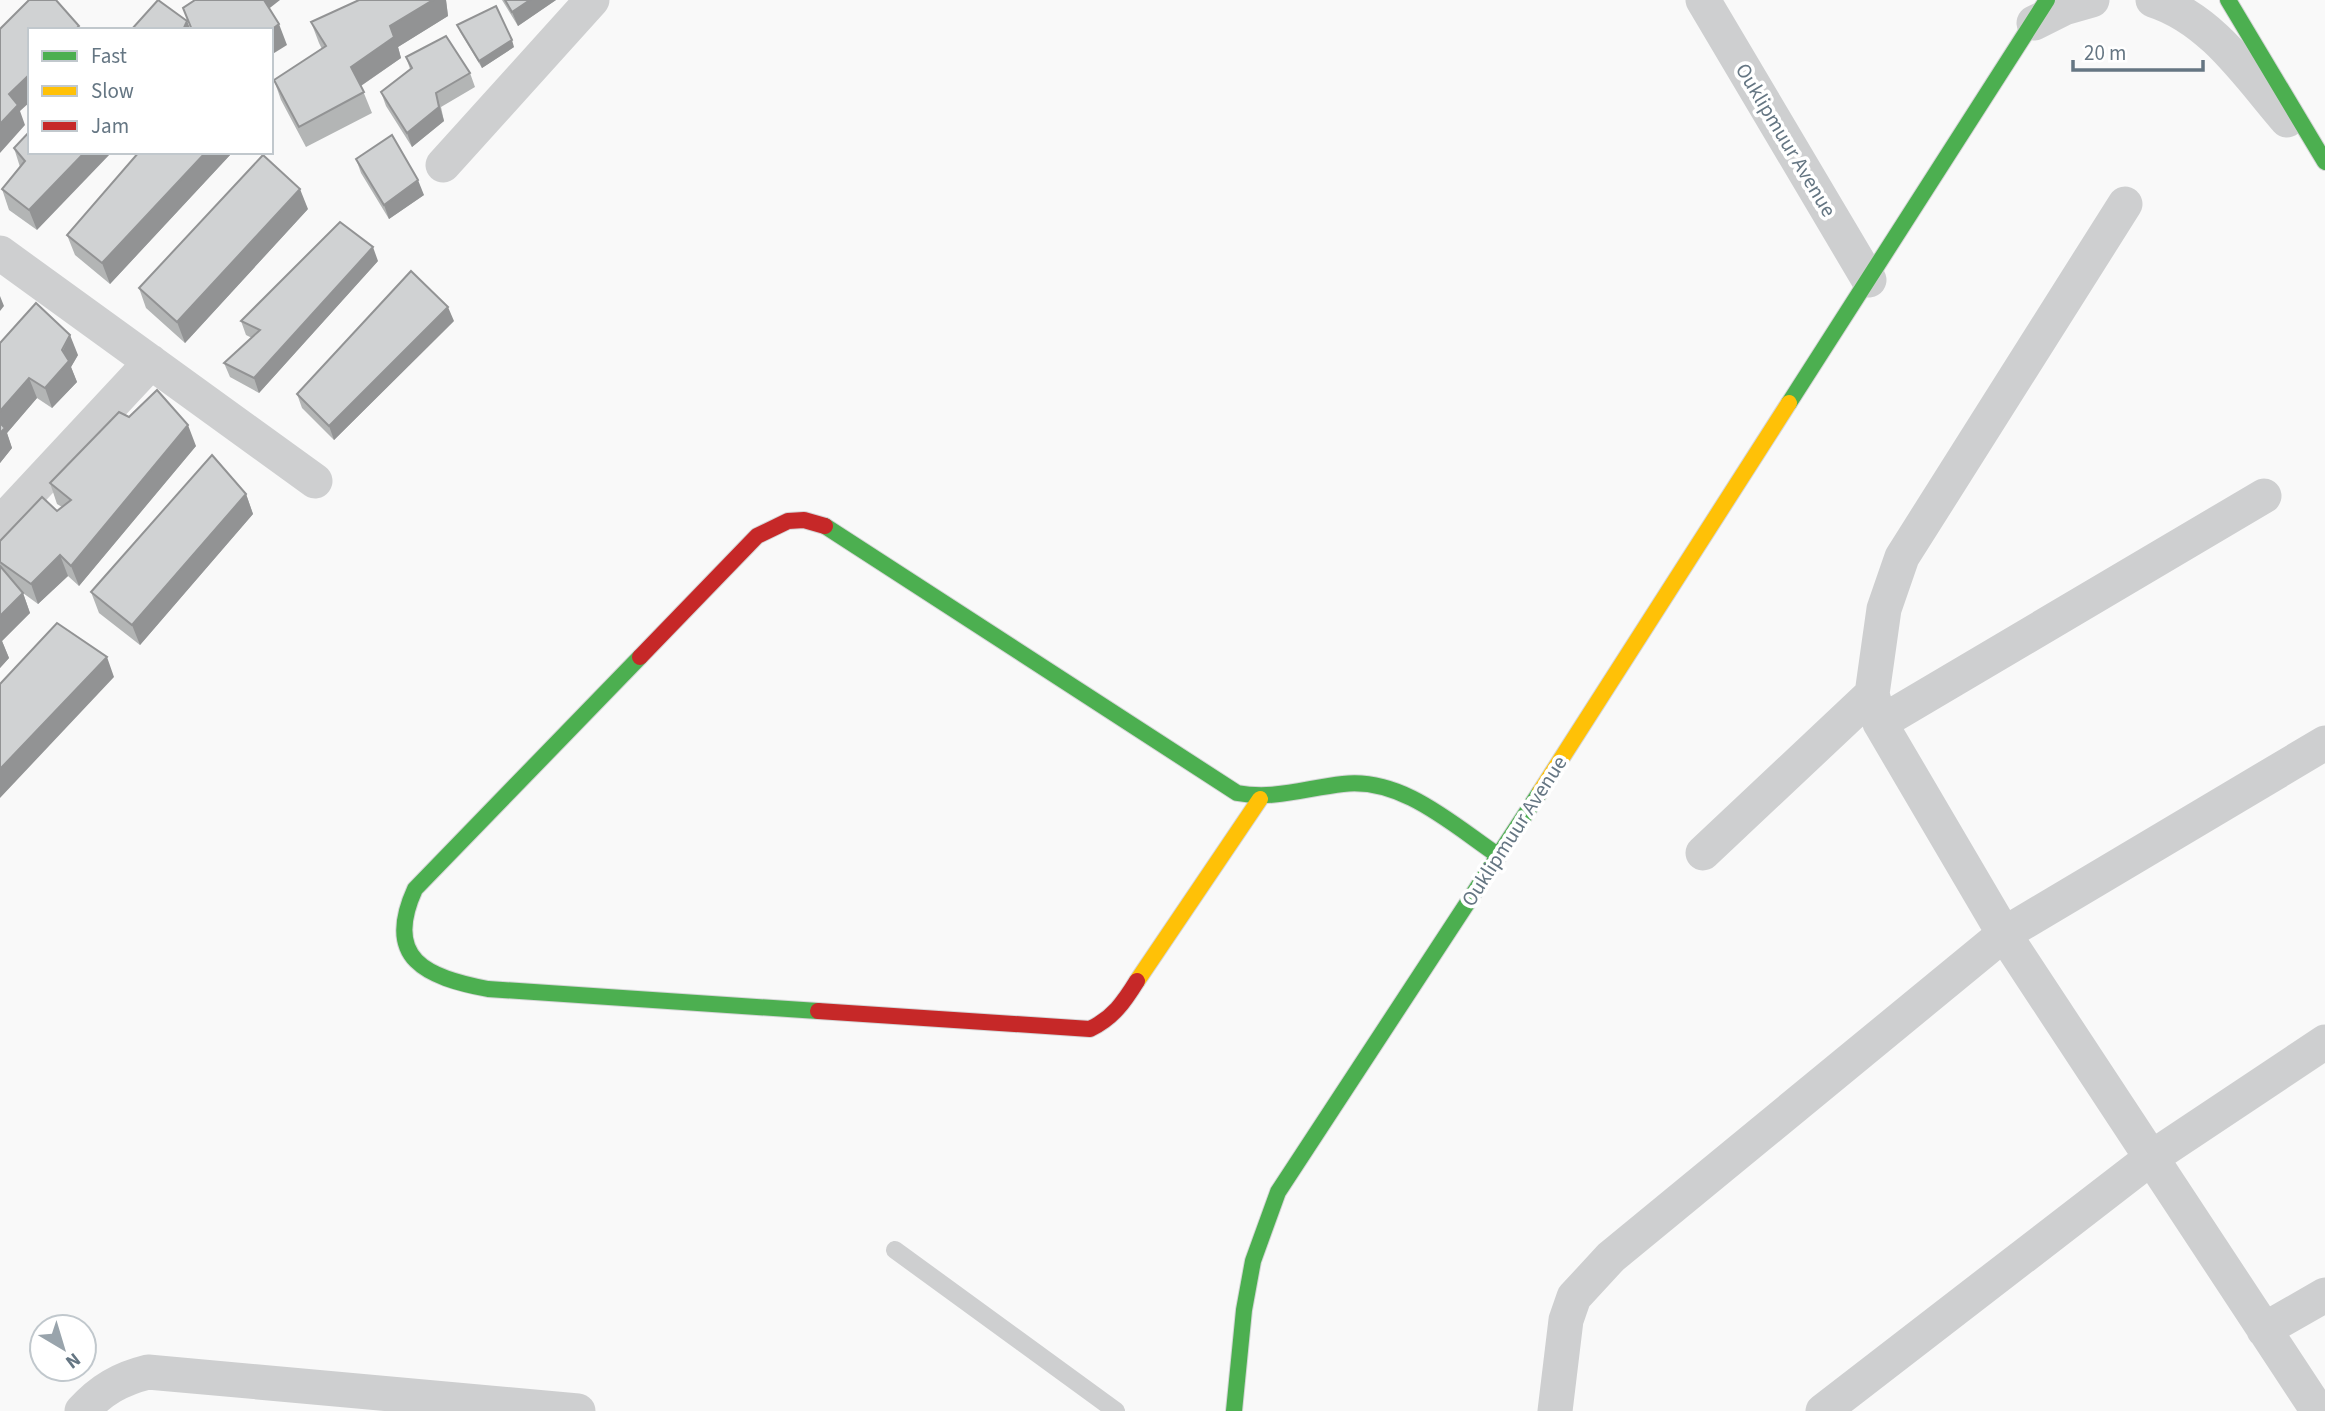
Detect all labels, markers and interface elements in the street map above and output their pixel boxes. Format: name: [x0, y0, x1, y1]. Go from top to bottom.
legend: [28, 28, 273, 154]
scale bar: [2073, 28, 2202, 72]
text: 20 m: [2084, 38, 2126, 68]
text: Fast: [91, 41, 127, 71]
street label: Ouklipmuur Avenue: [1728, 58, 1844, 222]
text: Slow: [91, 76, 134, 106]
text: Jam: [91, 111, 129, 141]
street label: Ouklipmuur Avenue: [1454, 750, 1574, 912]
north arrow: [28, 1313, 98, 1383]
text: N: [59, 1346, 86, 1375]

